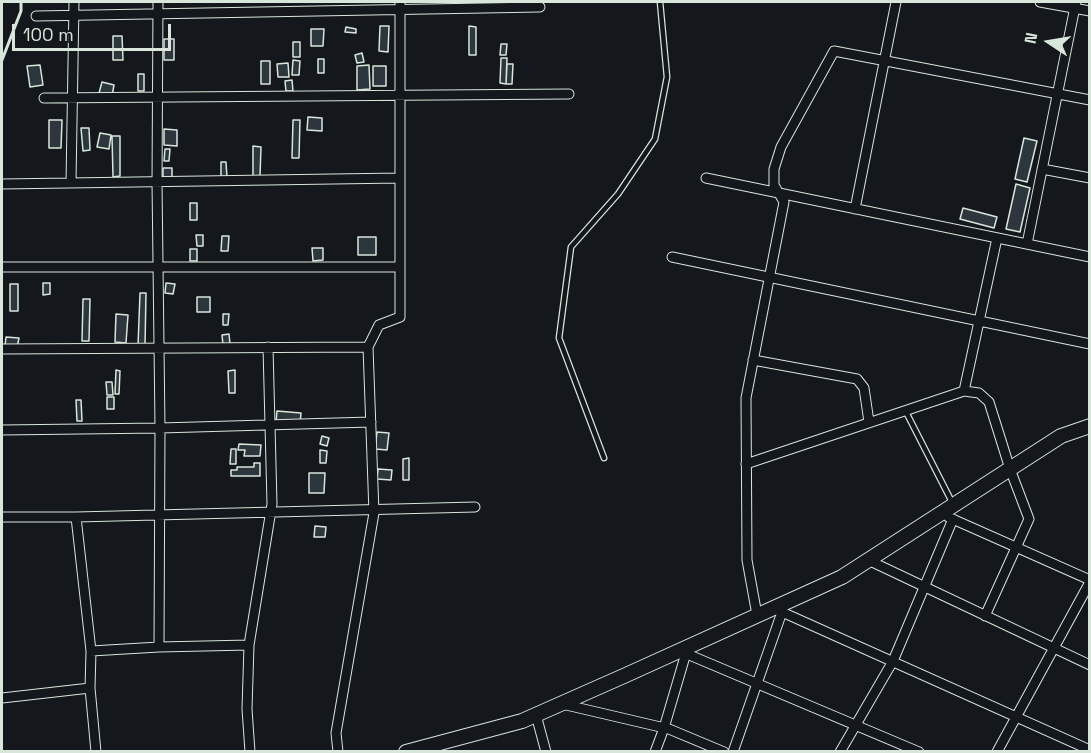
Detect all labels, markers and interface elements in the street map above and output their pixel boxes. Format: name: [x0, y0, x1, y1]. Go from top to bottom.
scale bar: [15, 12, 174, 50]
north arrow: [1019, 12, 1079, 72]
text: 100 m: [23, 23, 74, 46]
text: N: [1020, 31, 1042, 46]

